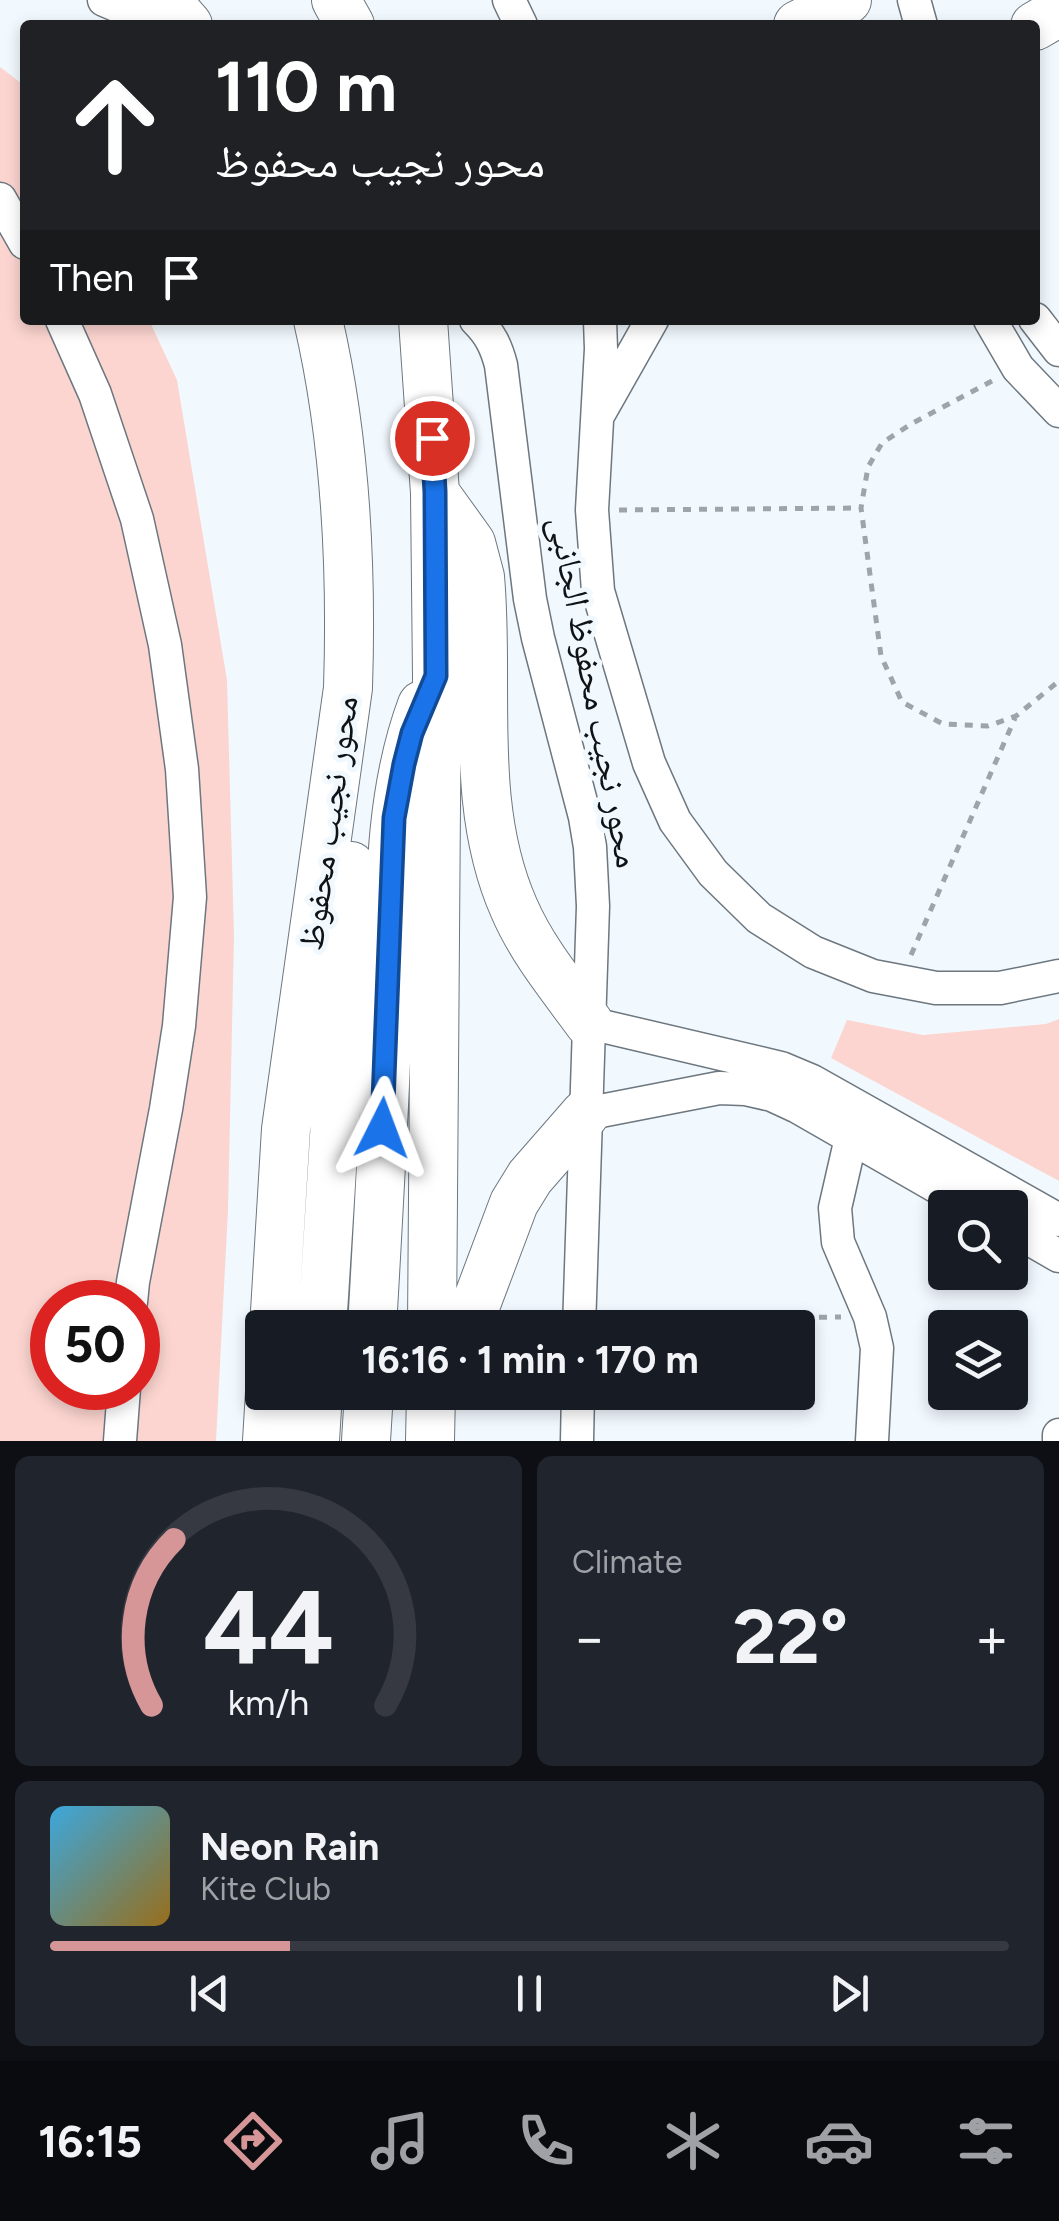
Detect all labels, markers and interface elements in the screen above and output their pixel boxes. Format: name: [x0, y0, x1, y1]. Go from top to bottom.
text: 110 m: [215, 44, 397, 129]
icon: ahead: [50, 60, 180, 190]
text: محور نجيب محفوظ: [215, 134, 545, 188]
icon: arrive: [154, 250, 209, 305]
text: Then: [50, 255, 134, 301]
pin: [390, 396, 475, 481]
icon: arrive: [405, 411, 460, 466]
street label: محور نجيب محفوظ الجانبى: [540, 513, 650, 871]
street label: محور نجيب محفوظ: [289, 693, 367, 953]
position arrow: [330, 1076, 434, 1180]
map controls: [928, 1190, 1028, 1410]
button: search: [928, 1190, 1028, 1290]
speed limit sign: 50: [30, 1280, 160, 1410]
button: layers: [928, 1310, 1028, 1410]
text: 16:16 · 1 min · 170 m: [361, 1337, 699, 1383]
text: Climate: [572, 1543, 683, 1581]
text: 44: [203, 1564, 334, 1689]
text: 22°: [733, 1592, 848, 1682]
text: −: [572, 1605, 606, 1671]
text: +: [975, 1605, 1009, 1671]
text: km/h: [228, 1681, 309, 1724]
text: Neon Rain: [200, 1824, 379, 1870]
text: Kite Club: [200, 1870, 331, 1908]
icon: previous: [182, 1966, 237, 2021]
icon: pause: [502, 1966, 557, 2021]
icon: next: [822, 1966, 877, 2021]
icon: directions: [218, 2106, 288, 2176]
icon: music: [365, 2106, 435, 2176]
icon: phone: [511, 2106, 581, 2176]
icon: climate: [658, 2106, 728, 2176]
icon: car: [804, 2106, 874, 2176]
icon: filters: [951, 2106, 1021, 2176]
text: 16:15: [38, 2114, 142, 2168]

